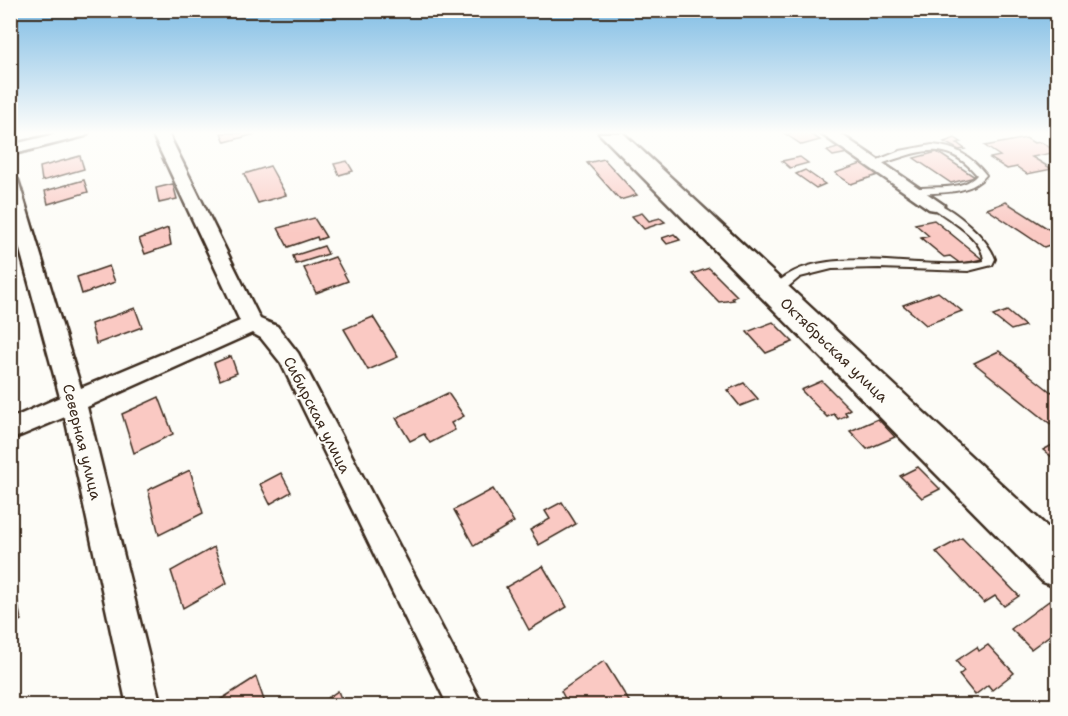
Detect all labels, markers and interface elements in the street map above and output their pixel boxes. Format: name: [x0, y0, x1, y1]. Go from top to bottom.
street label: Октябрьская улица: [776, 293, 893, 407]
street label: Сибирская улица: [279, 353, 355, 477]
street label: Северная улица: [58, 382, 106, 503]

